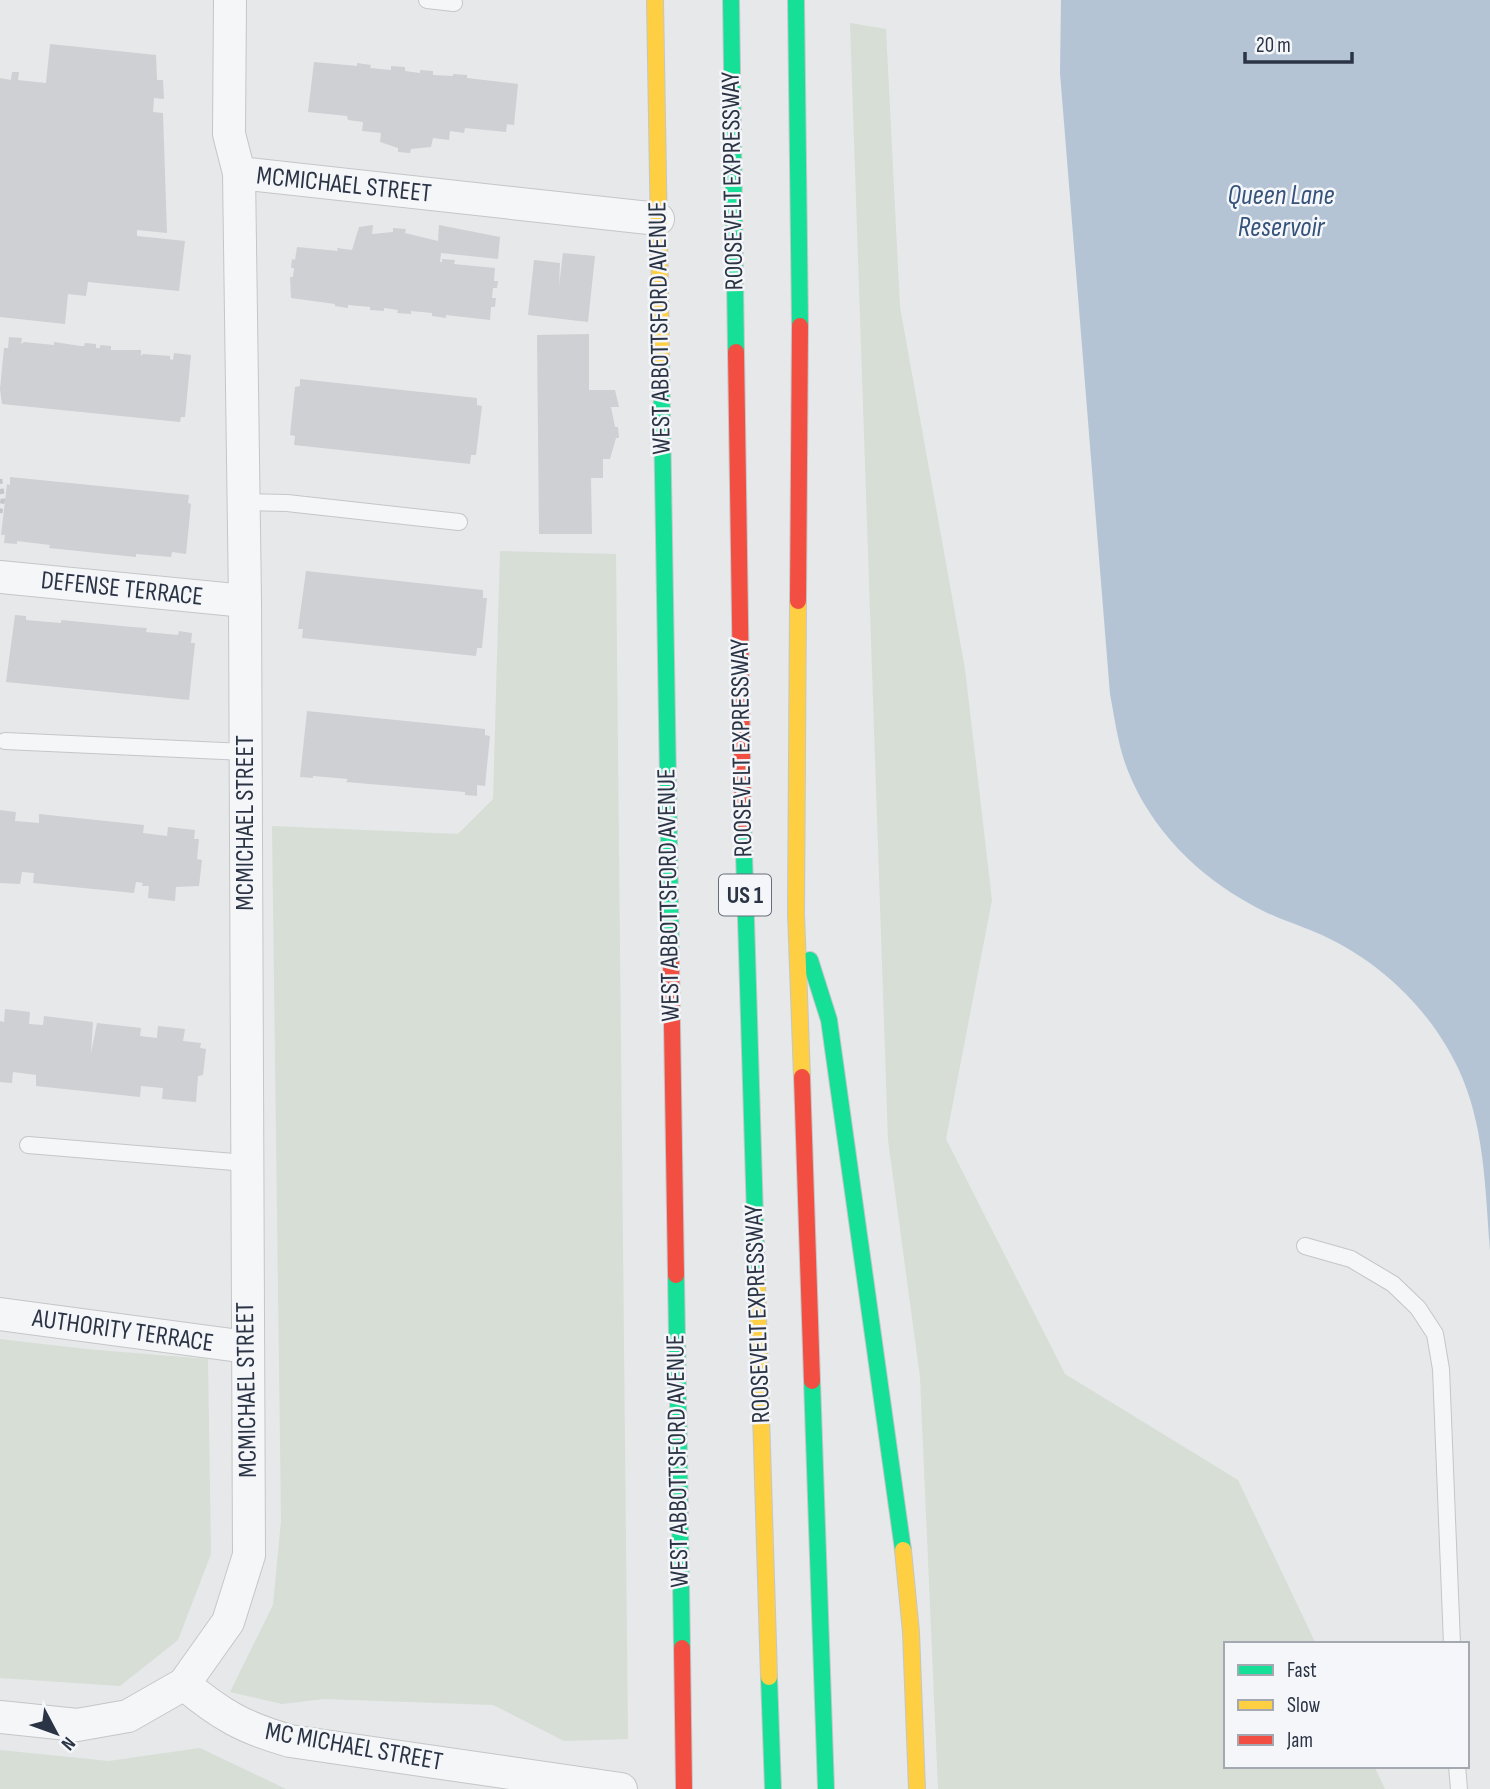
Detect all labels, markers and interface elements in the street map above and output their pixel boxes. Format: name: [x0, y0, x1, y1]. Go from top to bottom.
scale bar: [1245, 21, 1352, 65]
text: 20 m: [1256, 33, 1291, 58]
street label: ROOSEVELT EXPRESSWAY: [716, 71, 750, 291]
street label: MCMICHAEL STREET: [255, 160, 433, 210]
water label: Queen Lane Reservoir: [1228, 179, 1334, 244]
street label: WEST ABBOTTSFORD AVENUE: [642, 201, 678, 455]
street label: DEFENSE TERRACE: [39, 565, 205, 613]
street label: ROOSEVELT EXPRESSWAY: [725, 638, 759, 858]
street label: MCMICHAEL STREET: [230, 735, 261, 911]
street label: WEST ABBOTTSFORD AVENUE: [651, 768, 687, 1022]
road number: US 1: [719, 874, 771, 916]
street label: ROOSEVELT EXPRESSWAY: [739, 1204, 777, 1424]
street label: MCMICHAEL STREET: [230, 1302, 264, 1478]
street label: AUTHORITY TERRACE: [29, 1303, 216, 1359]
street label: WEST ABBOTTSFORD AVENUE: [660, 1334, 696, 1588]
legend: [1224, 1642, 1469, 1768]
text: Fast: [1287, 1658, 1317, 1683]
text: Slow: [1287, 1693, 1321, 1718]
north arrow: [21, 1698, 91, 1768]
street label: MC MICHAEL STREET: [263, 1716, 445, 1778]
text: Jam: [1286, 1728, 1313, 1753]
text: N: [56, 1732, 80, 1755]

